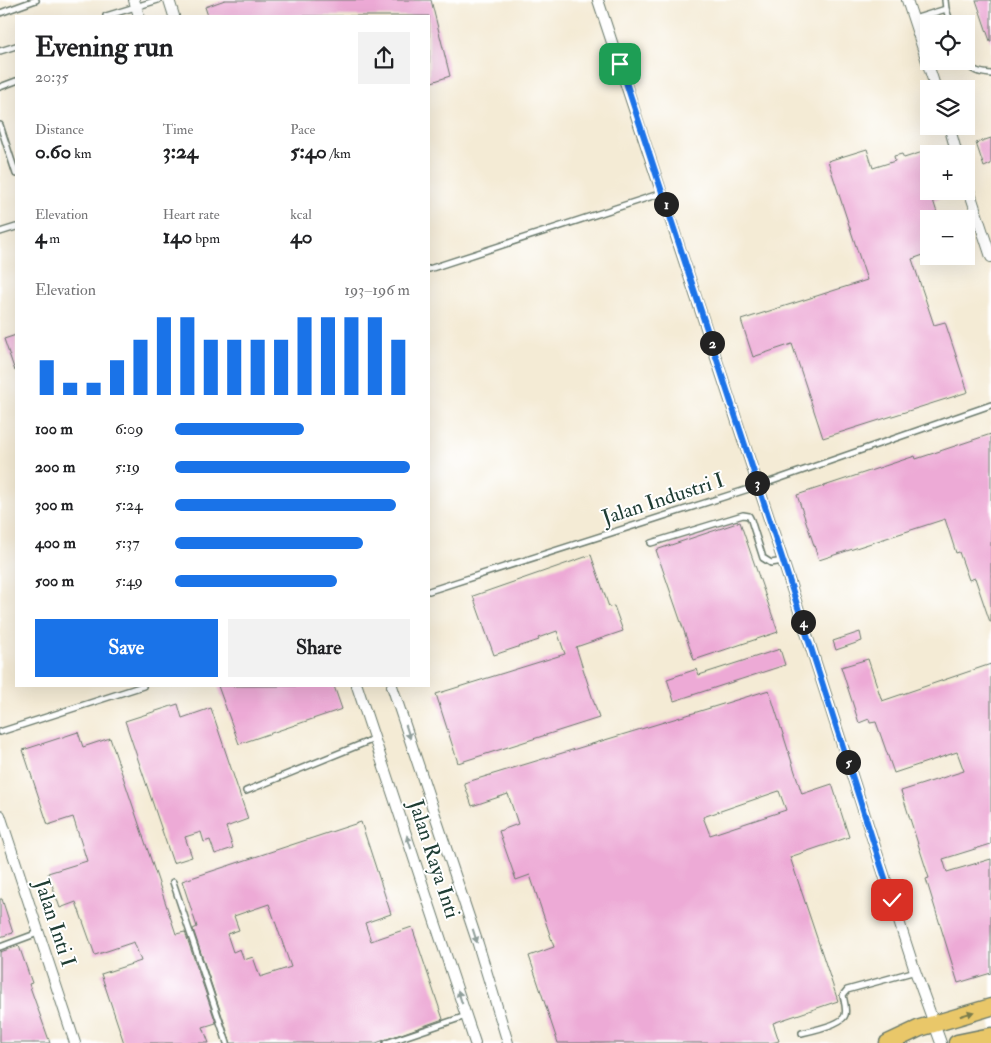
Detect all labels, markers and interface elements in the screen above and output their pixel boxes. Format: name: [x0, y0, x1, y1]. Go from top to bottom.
map controls: [920, 15, 975, 265]
button: locate: [920, 15, 975, 70]
text: Evening run: [35, 30, 173, 65]
button: share: [358, 32, 410, 84]
pin: [599, 43, 641, 85]
icon: arrive: [606, 50, 634, 78]
text: 20:35: [35, 67, 68, 87]
button: layers: [920, 80, 975, 135]
text: Distance: [35, 121, 84, 138]
text: Time: [163, 121, 193, 138]
text: Pace: [290, 121, 315, 138]
text: 0.60: [35, 138, 71, 165]
text: 3:24: [163, 138, 198, 165]
text: 5:40: [290, 138, 327, 165]
text: km: [71, 145, 92, 162]
text: /km: [327, 145, 351, 162]
button: +: [920, 145, 975, 200]
pin: 1: [654, 192, 678, 216]
text: 1: [664, 196, 669, 213]
text: Elevation: [35, 206, 88, 223]
text: Heart rate: [163, 206, 220, 223]
text: kcal: [290, 206, 312, 223]
button: −: [920, 210, 975, 265]
text: 4: [35, 223, 46, 250]
text: 140: [163, 223, 192, 250]
text: 40: [290, 223, 312, 250]
text: m: [46, 230, 60, 247]
text: bpm: [192, 230, 220, 247]
text: Elevation: [35, 280, 96, 300]
text: 193–196 m: [344, 280, 410, 300]
pin: 2: [700, 330, 724, 356]
text: 2: [709, 335, 716, 352]
text: 100 m: [35, 419, 73, 439]
text: 6:09: [115, 419, 143, 439]
text: 200 m: [35, 457, 75, 477]
text: 5:19: [115, 457, 140, 477]
street label: Jalan Industri I: [598, 467, 727, 532]
pin: 3: [744, 470, 770, 496]
text: 3: [755, 475, 760, 492]
text: 300 m: [35, 495, 73, 515]
text: 5:24: [115, 495, 143, 515]
text: 400 m: [35, 533, 76, 553]
text: 5:37: [115, 533, 139, 553]
text: 500 m: [35, 571, 74, 591]
text: 5:49: [115, 571, 143, 591]
pin: 4: [790, 610, 816, 634]
text: 4: [800, 614, 807, 631]
button: Save: [35, 619, 218, 677]
button: Share: [228, 619, 410, 677]
one-way arrow: [405, 725, 412, 740]
pin: 5: [836, 750, 860, 774]
text: 5: [845, 754, 852, 771]
street label: Jalan Raya Inti: [402, 795, 466, 922]
one-way arrow: [405, 835, 412, 850]
street label: Jalan Inti I: [28, 875, 82, 970]
pin: [871, 879, 913, 921]
icon: check: [878, 886, 906, 914]
one-way arrow: [472, 929, 480, 944]
one-way arrow: [455, 989, 463, 1004]
one-way arrow: [959, 1009, 974, 1017]

